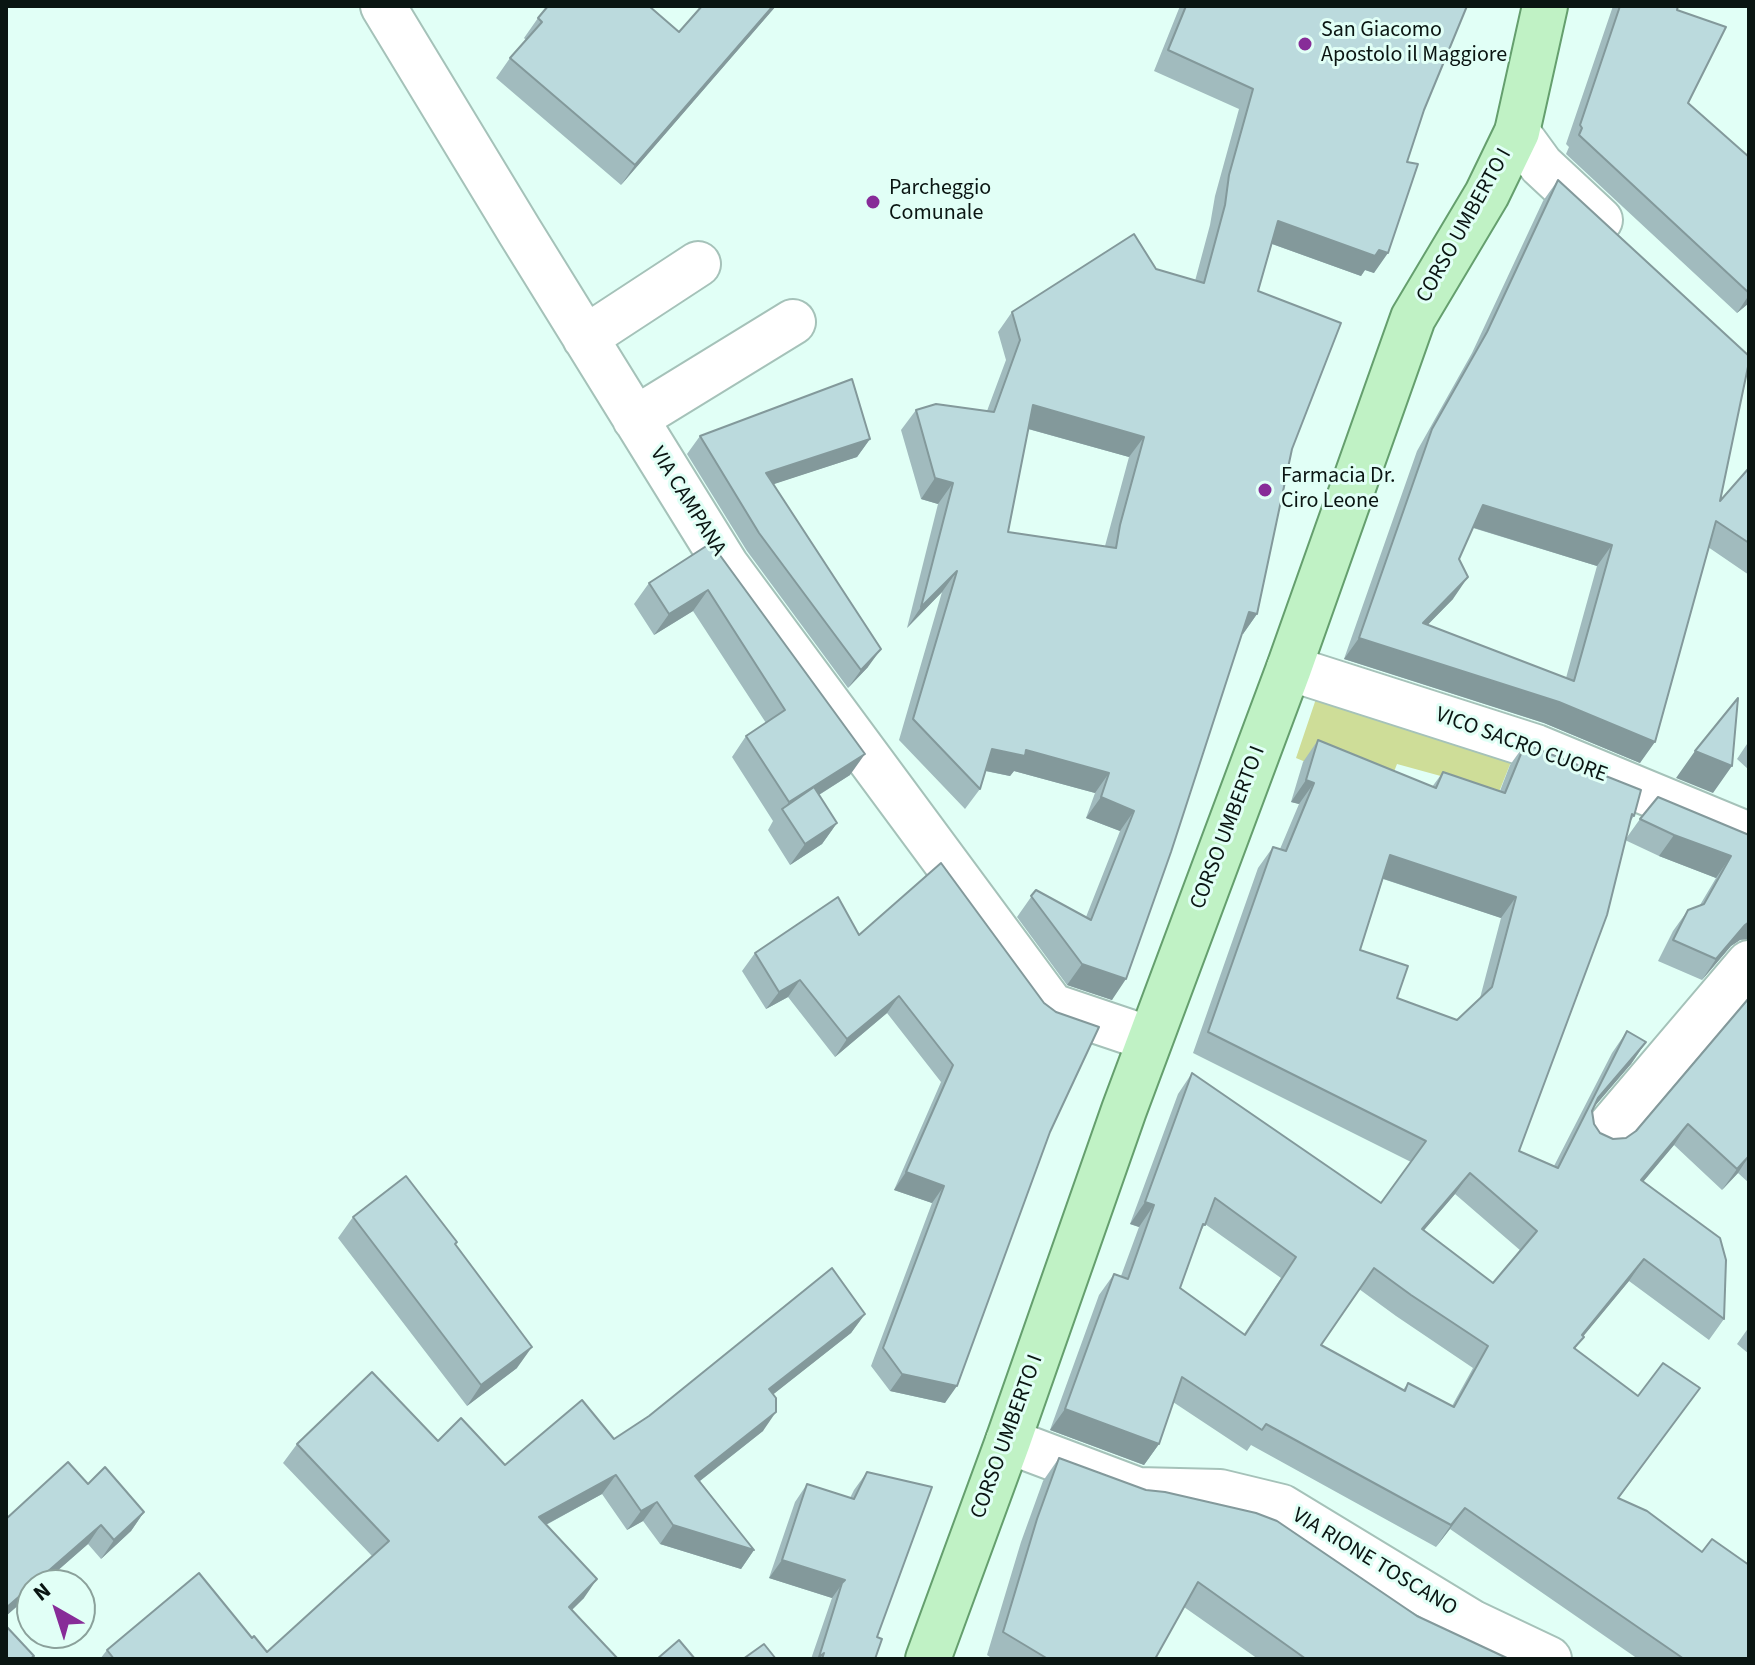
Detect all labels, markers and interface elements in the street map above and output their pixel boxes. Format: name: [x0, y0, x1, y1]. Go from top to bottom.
place label: San Giacomo Apostolo il Maggiore: [1321, 18, 1507, 70]
marker: San Giacomo Apostolo il Maggiore: [1296, 35, 1314, 53]
street label: CORSO UMBERTO I: [1412, 144, 1518, 308]
place label: Parcheggio Comunale: [889, 176, 991, 228]
marker: Parcheggio Comunale: [864, 193, 882, 211]
street label: VIA CAMPANA: [643, 443, 731, 561]
place label: Farmacia Dr. Ciro Leone: [1281, 464, 1395, 516]
marker: Farmacia Dr. Ciro Leone: [1256, 481, 1274, 499]
street label: VICO SACRO CUORE: [1432, 703, 1610, 789]
street label: CORSO UMBERTO I: [1186, 743, 1272, 913]
street label: CORSO UMBERTO I: [966, 1351, 1050, 1523]
street label: VIA RIONE TOSCANO: [1287, 1503, 1461, 1623]
north arrow: [16, 1569, 96, 1649]
text: N: [26, 1575, 58, 1609]

